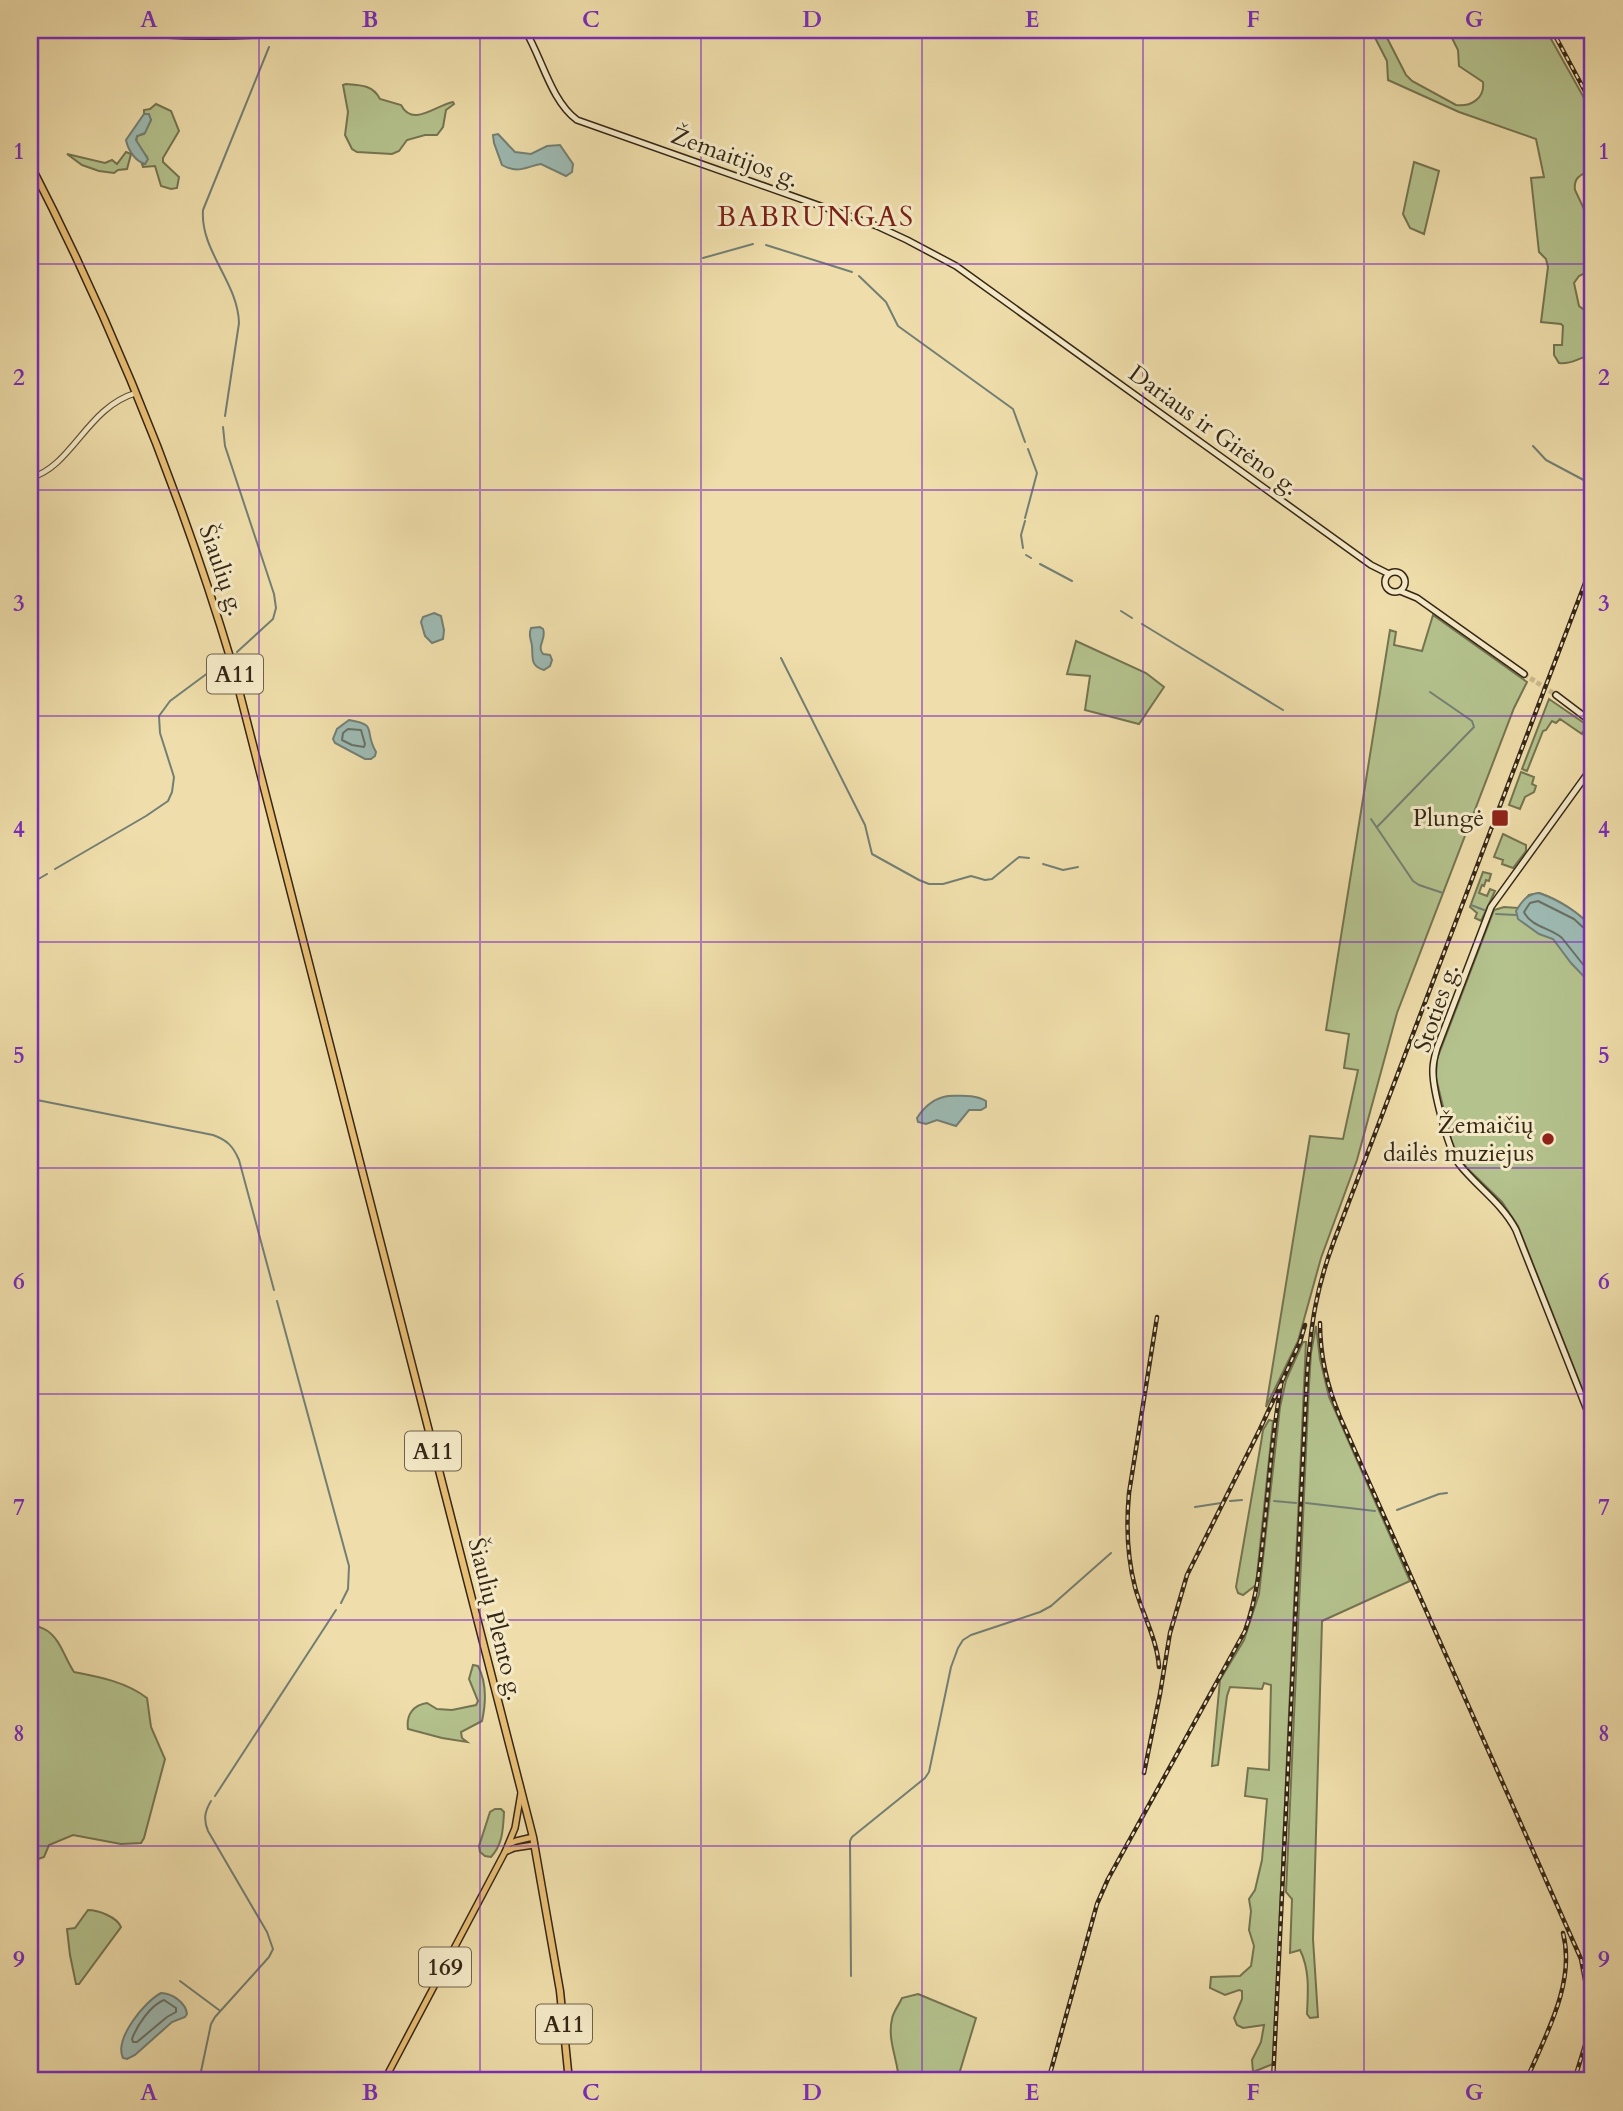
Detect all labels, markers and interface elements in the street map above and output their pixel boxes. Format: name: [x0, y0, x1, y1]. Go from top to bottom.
text: A: [140, 4, 158, 35]
text: B: [362, 4, 378, 35]
text: C: [582, 4, 600, 35]
text: D: [802, 4, 822, 35]
text: E: [1025, 4, 1039, 35]
text: F: [1246, 4, 1260, 35]
text: G: [1465, 4, 1484, 35]
street label: Žemaitijos g.: [666, 119, 803, 196]
text: 1: [13, 136, 25, 167]
text: 1: [1598, 136, 1610, 167]
district label: BABRUNGAS: [717, 198, 915, 236]
street label: Dariaus ir Girėno g.: [1122, 357, 1306, 503]
text: 2: [13, 362, 25, 393]
text: 2: [1598, 362, 1610, 393]
street label: Šiaulių g.: [191, 520, 252, 620]
text: 3: [13, 588, 25, 619]
text: 3: [1598, 588, 1610, 619]
road number: A11: [207, 654, 263, 694]
place label: Plungė: [1413, 802, 1484, 835]
marker: Plungė: [1490, 808, 1510, 828]
text: 4: [13, 814, 25, 845]
text: 4: [1598, 814, 1610, 845]
street label: Stoties g.: [1406, 959, 1467, 1057]
text: 5: [13, 1040, 25, 1071]
text: 5: [1598, 1040, 1610, 1071]
place label: Žemaičių dailės muziejus: [1383, 1109, 1534, 1170]
marker: Žemaičių dailės muziejus: [1540, 1131, 1556, 1147]
text: 6: [13, 1266, 25, 1297]
text: 6: [1598, 1266, 1610, 1297]
road number: A11: [405, 1432, 461, 1470]
text: 7: [13, 1492, 25, 1523]
text: 7: [1598, 1492, 1610, 1523]
street label: Šiaulių Plento g.: [459, 1535, 532, 1704]
text: 8: [13, 1718, 25, 1749]
text: 8: [1598, 1718, 1610, 1749]
text: 9: [13, 1944, 25, 1975]
text: 9: [1598, 1944, 1610, 1975]
road number: 169: [419, 1948, 471, 1986]
road number: A11: [536, 2005, 592, 2044]
text: A: [140, 2077, 158, 2108]
text: B: [362, 2077, 378, 2108]
text: C: [582, 2077, 600, 2108]
text: D: [802, 2077, 822, 2108]
text: E: [1025, 2077, 1039, 2108]
text: F: [1246, 2077, 1260, 2108]
text: G: [1465, 2077, 1484, 2108]

